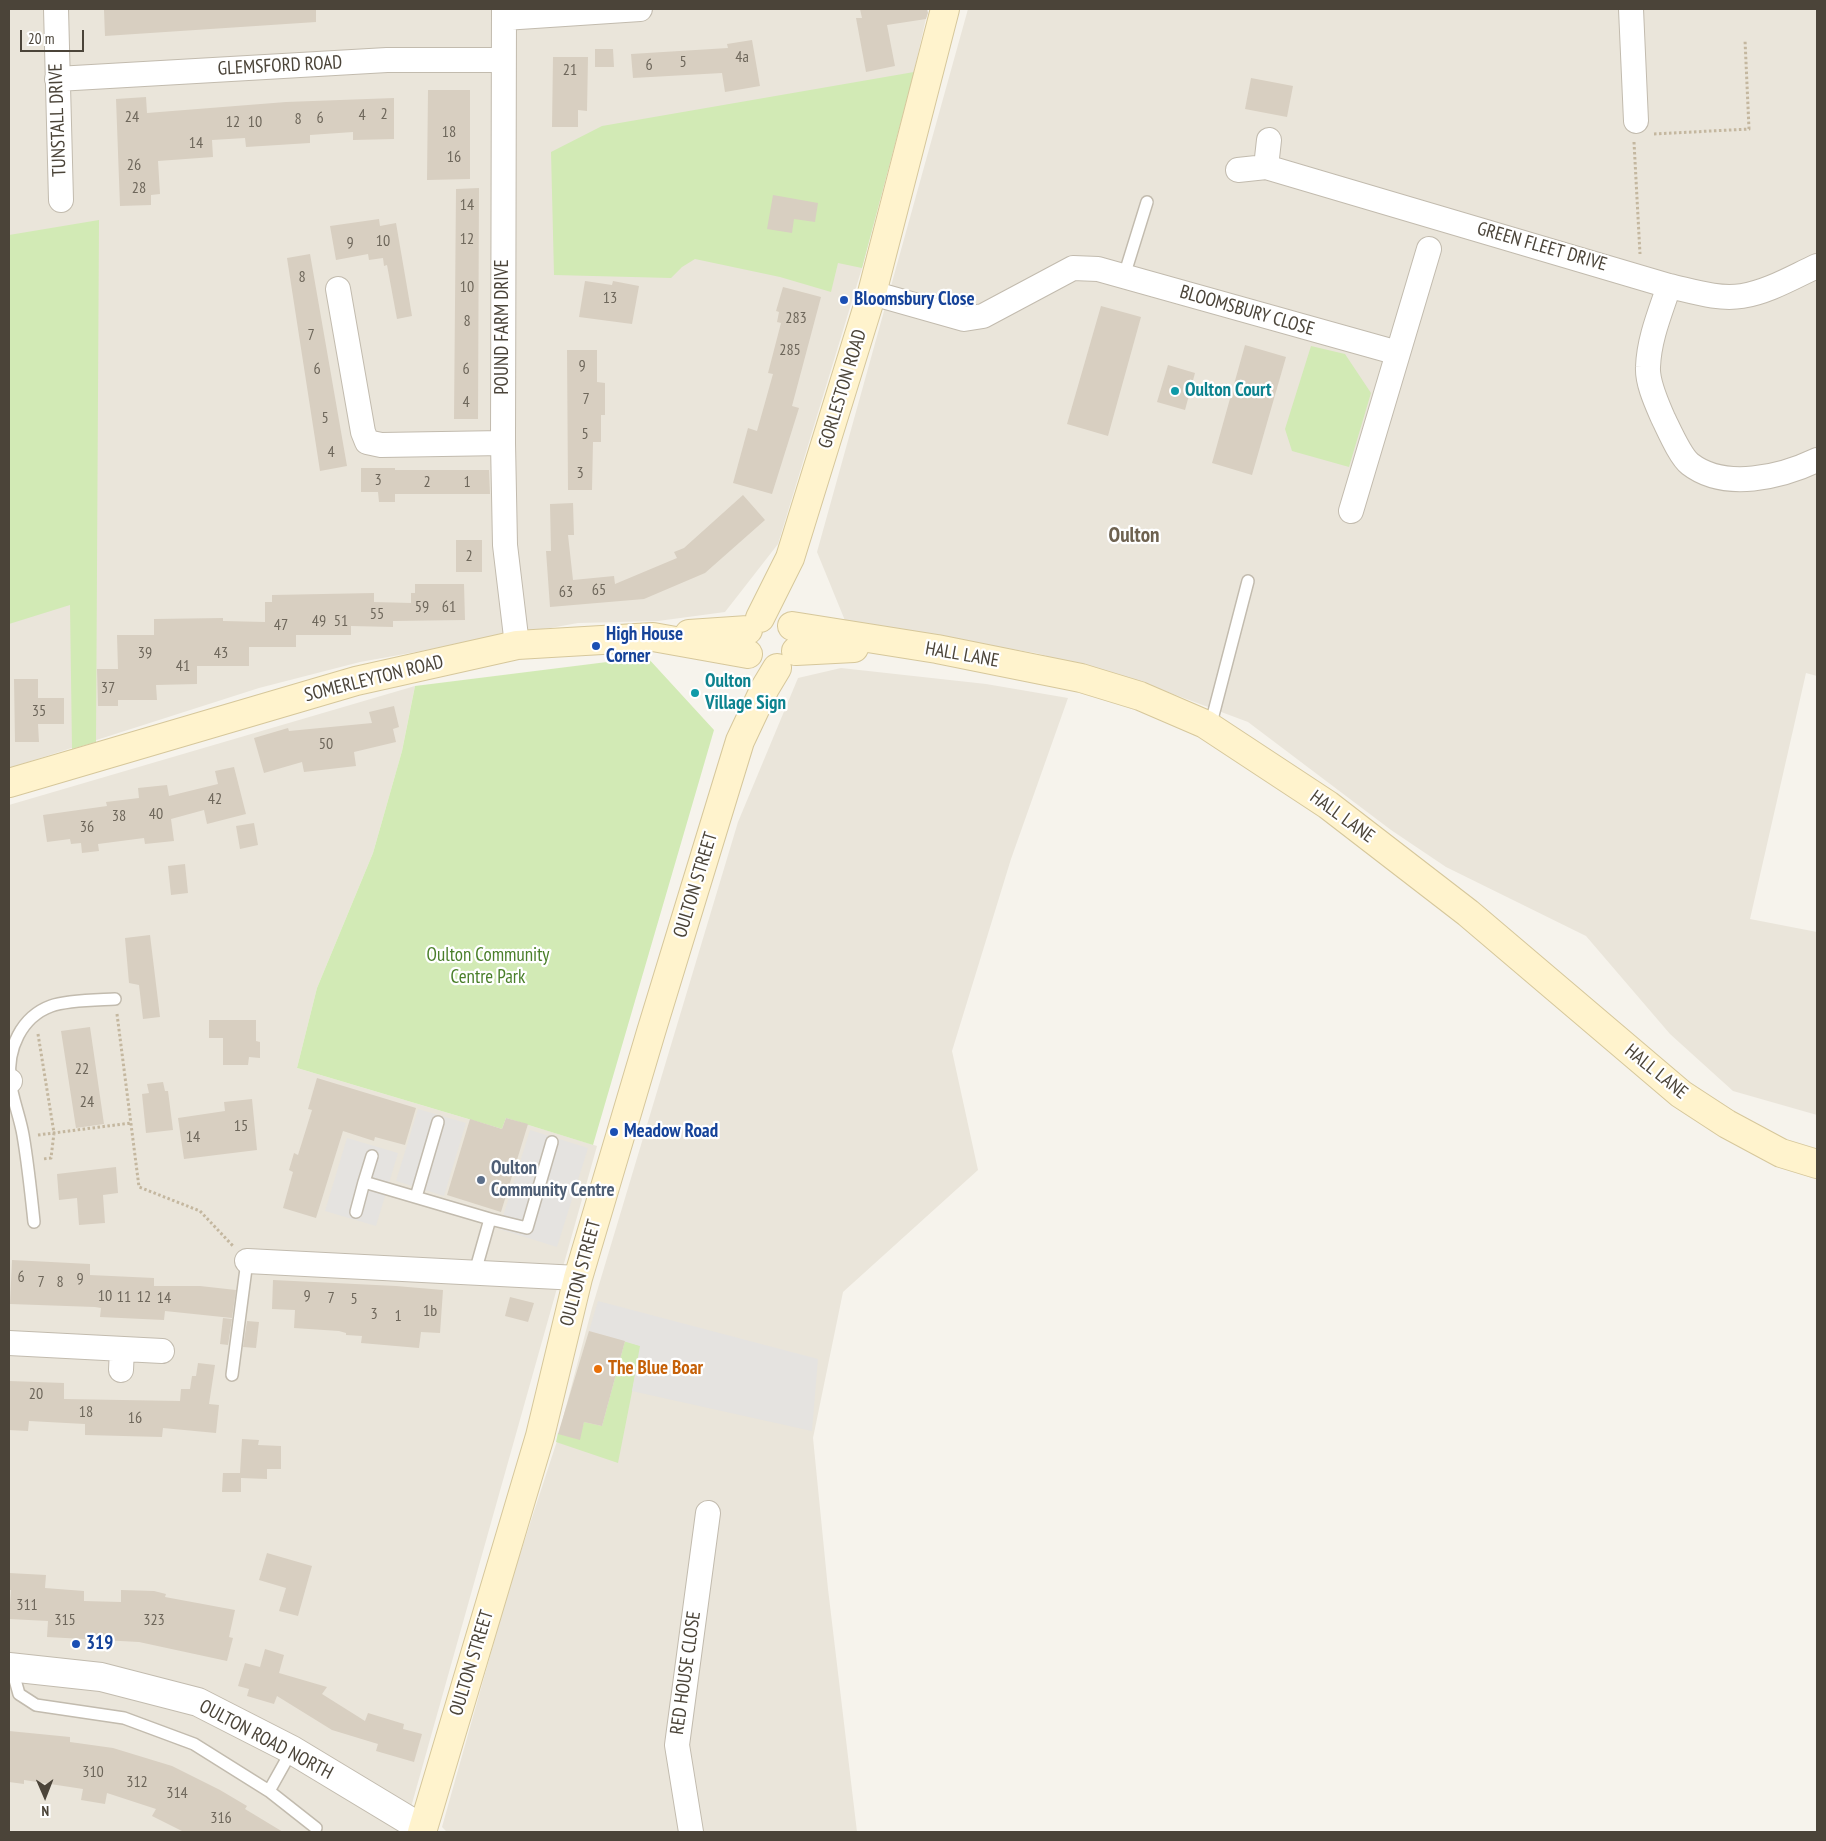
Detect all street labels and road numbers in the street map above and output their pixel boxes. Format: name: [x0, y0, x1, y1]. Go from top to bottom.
street label: GLEMSFORD ROAD: [217, 51, 343, 81]
street label: TUNSTALL DRIVE: [45, 63, 71, 177]
street label: GREEN FLEET DRIVE: [1474, 218, 1610, 276]
street label: POUND FARM DRIVE: [492, 259, 514, 395]
street label: BLOOMSBURY CLOSE: [1177, 281, 1317, 341]
street label: GORLESTON ROAD: [814, 327, 872, 451]
street label: HALL LANE: [923, 637, 1001, 673]
street label: SOMERLEYTON ROAD: [302, 651, 446, 707]
street label: HALL LANE: [1305, 786, 1379, 848]
street label: OULTON STREET: [669, 829, 723, 941]
street label: HALL LANE: [1620, 1040, 1692, 1104]
street label: OULTON STREET: [556, 1217, 606, 1329]
street label: OULTON STREET: [445, 1607, 499, 1719]
street label: RED HOUSE CLOSE: [666, 1610, 706, 1736]
street label: OULTON ROAD NORTH: [195, 1695, 337, 1785]

